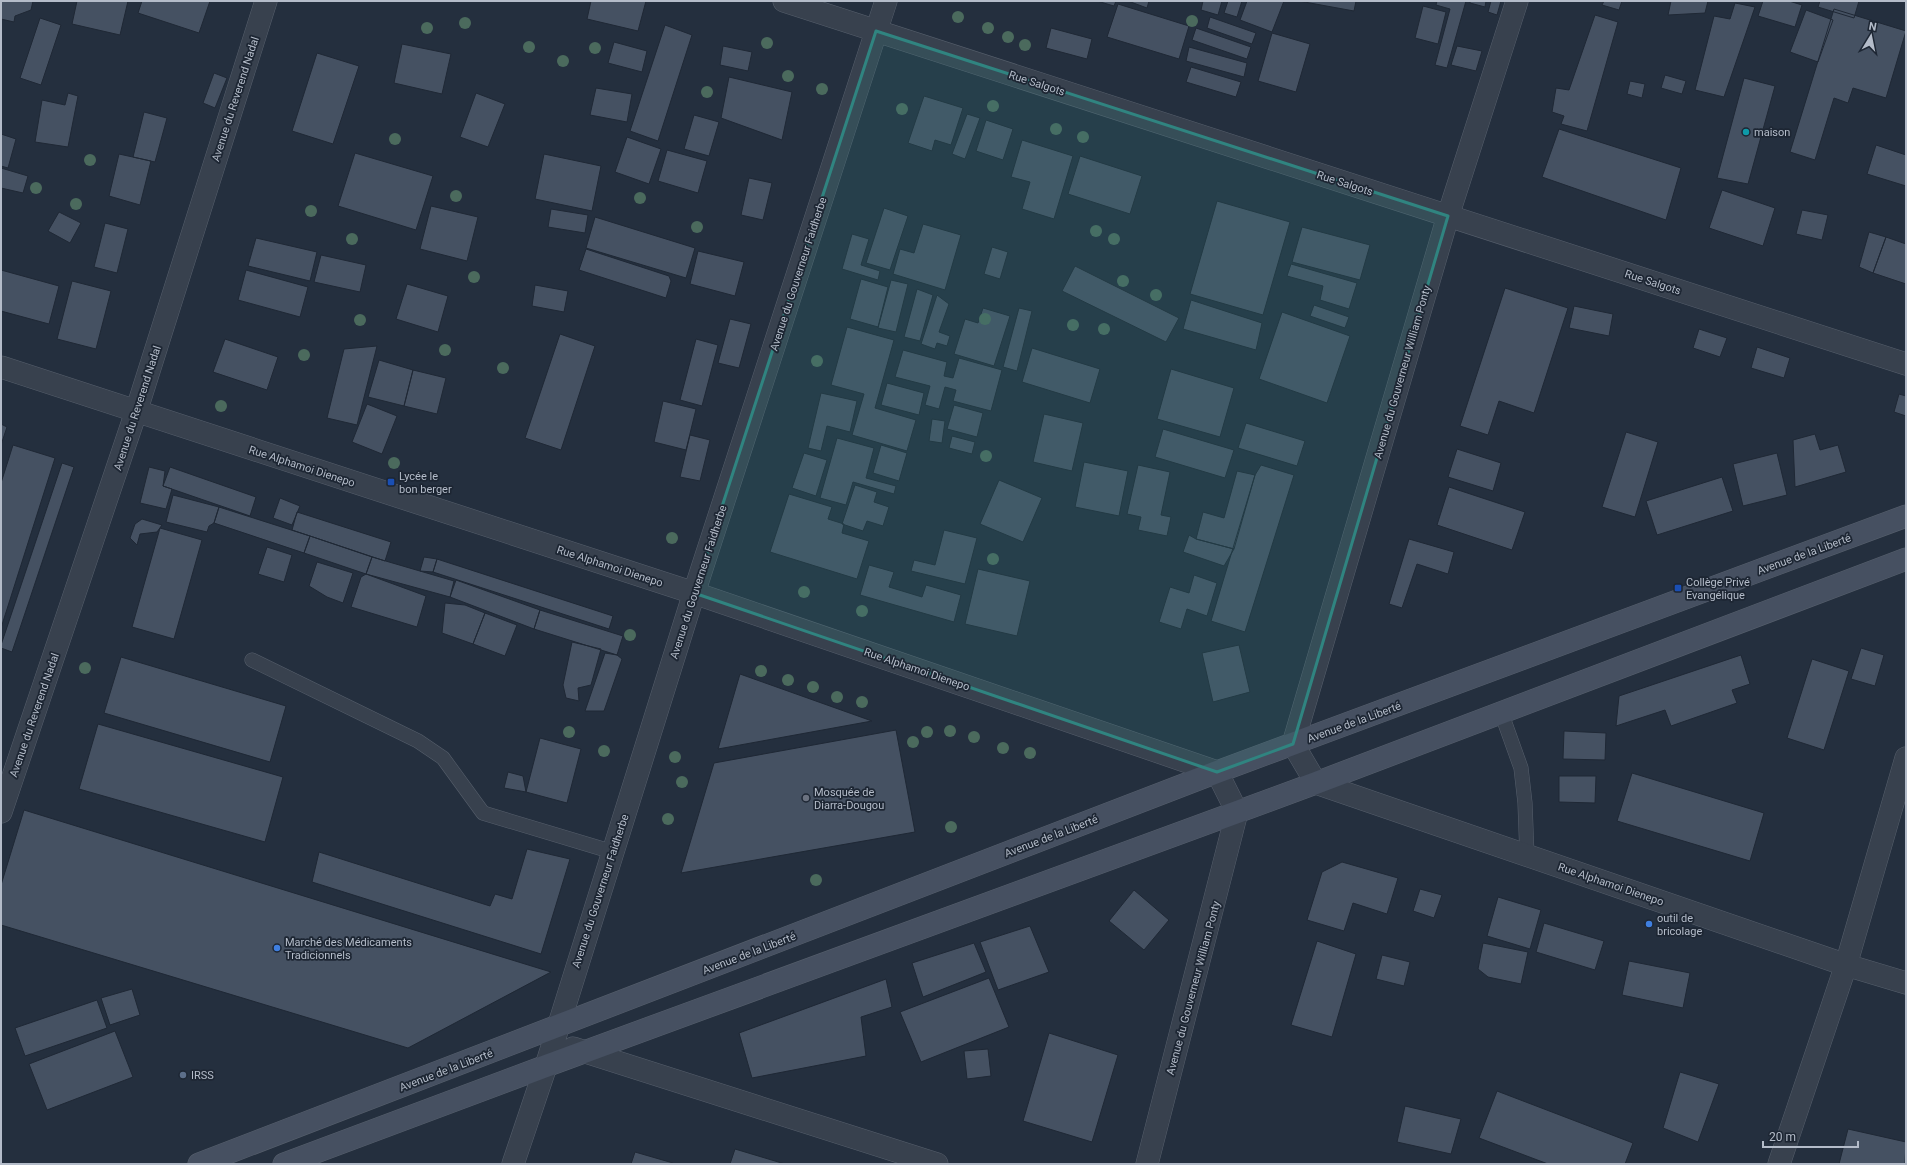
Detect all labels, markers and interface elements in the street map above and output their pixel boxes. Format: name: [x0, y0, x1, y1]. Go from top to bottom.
north arrow: [1851, 16, 1891, 56]
text: N: [1868, 20, 1878, 34]
street label: Avenue du Reverend Nadal: [209, 35, 262, 163]
street label: Rue Salgots: [1007, 68, 1067, 99]
place label: maison: [1754, 126, 1790, 139]
marker: maison: [1741, 127, 1751, 137]
street label: Rue Salgots: [1315, 168, 1375, 199]
street label: Avenue du Gouverneur Faidherbe: [767, 195, 830, 353]
street label: Rue Salgots: [1623, 267, 1683, 298]
street label: Avenue du Gouverneur William Ponty: [1371, 283, 1434, 460]
street label: Avenue du Reverend Nadal: [111, 344, 164, 472]
street label: Rue Alphamoi Dienepo: [247, 443, 357, 490]
place label: Lycée le bon berger: [399, 470, 452, 496]
marker: Lycée le bon berger: [386, 477, 396, 487]
street label: Avenue du Gouverneur Faidherbe: [667, 503, 730, 661]
street label: Avenue de la Liberté: [1755, 531, 1853, 577]
street label: Rue Alphamoi Dienepo: [555, 543, 665, 590]
place label: Collège Privé Evangélique: [1686, 576, 1750, 602]
marker: Collège Privé Evangélique: [1673, 583, 1683, 593]
street label: Rue Alphamoi Dienepo: [862, 645, 971, 694]
street label: Avenue du Reverend Nadal: [7, 651, 62, 779]
street label: Avenue de la Liberté: [1305, 699, 1403, 745]
place label: Mosquée de Diarra-Dougou: [814, 786, 884, 812]
marker: Mosquée de Diarra-Dougou: [801, 793, 811, 803]
street label: Avenue du Gouverneur Faidherbe: [569, 812, 632, 970]
street label: Avenue de la Liberté: [1003, 813, 1100, 860]
street label: Rue Alphamoi Dienepo: [1556, 860, 1665, 909]
street label: Avenue du Gouverneur William Ponty: [1164, 899, 1223, 1077]
place label: outil de bricolage: [1657, 912, 1702, 938]
marker: outil de bricolage: [1644, 919, 1654, 929]
street label: Avenue de la Liberté: [701, 930, 798, 977]
place label: Marché des Médicaments Tradicionnels: [285, 936, 412, 962]
marker: Marché des Médicaments Tradicionnels: [272, 943, 282, 953]
street label: Avenue de la Liberté: [398, 1047, 495, 1094]
place label: IRSS: [191, 1069, 214, 1082]
marker: IRSS: [178, 1070, 188, 1080]
scale bar: [1763, 1123, 1858, 1149]
text: 20 m: [1769, 1130, 1796, 1144]

